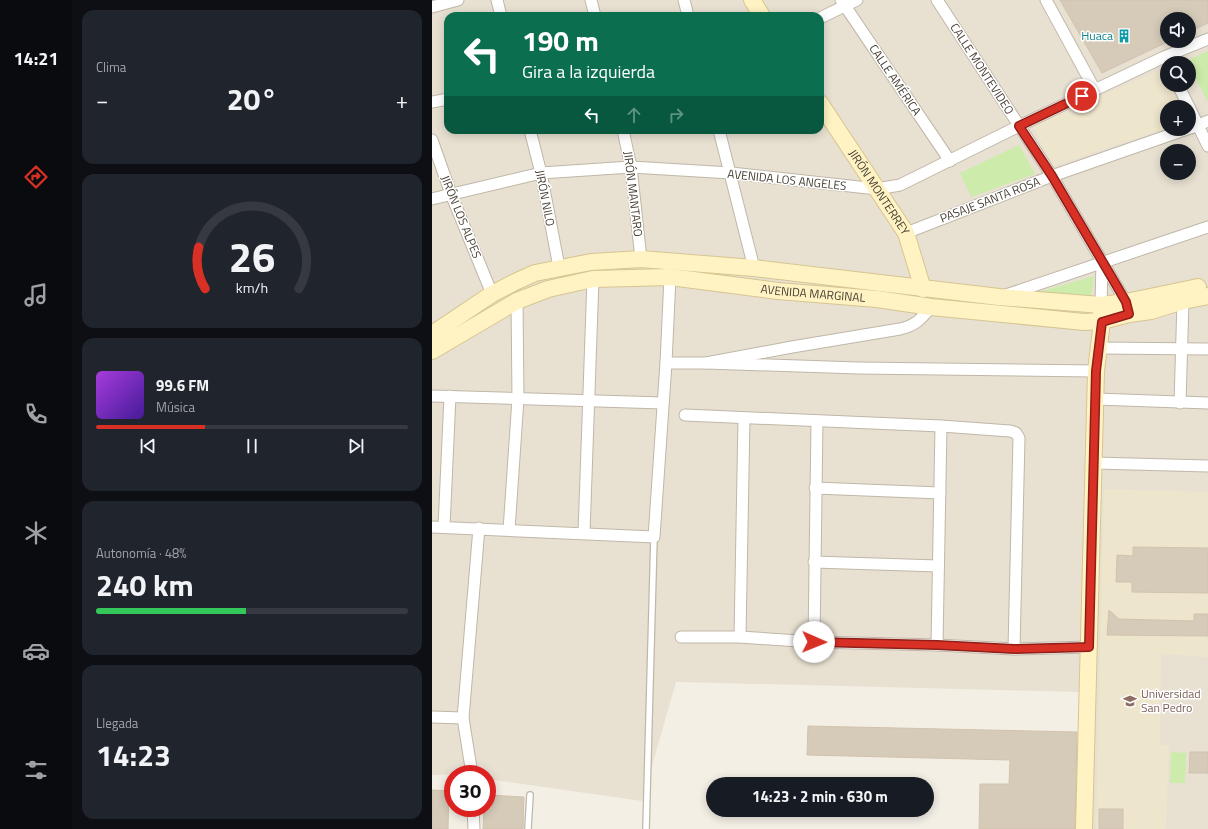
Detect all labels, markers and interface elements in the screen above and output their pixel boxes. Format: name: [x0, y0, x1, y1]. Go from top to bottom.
map controls: [1160, 12, 1196, 180]
button: sound: [1160, 12, 1196, 48]
text: 190 m: [522, 19, 599, 62]
street label: CALLE MONTEVIDEO: [946, 19, 1019, 118]
place label: Huaca: [1081, 26, 1113, 45]
icon: left: [456, 28, 508, 80]
building icon: Huaca: [1116, 28, 1132, 44]
street label: CALLE AMÉRICA: [865, 40, 926, 119]
text: 14:21: [14, 45, 58, 72]
button: search: [1160, 56, 1196, 92]
text: Clima: [96, 57, 126, 77]
text: Gira a la izquierda: [522, 58, 655, 85]
text: 20°: [227, 76, 277, 122]
pin: [1065, 79, 1099, 113]
text: −: [96, 83, 108, 117]
text: +: [396, 83, 408, 117]
icon: arrive: [1071, 85, 1093, 107]
button: +: [1160, 100, 1196, 136]
icon: left: [581, 104, 603, 126]
icon: ahead: [623, 104, 645, 126]
icon: right: [665, 104, 687, 126]
button: −: [1160, 144, 1196, 180]
street label: JIRÓN MONTERREY: [844, 145, 915, 239]
street label: JIRÓN MANTARO: [619, 150, 648, 238]
icon: directions: [22, 163, 50, 191]
street label: AVENIDA LOS ANGELES: [727, 164, 848, 195]
street label: JIRÓN NILO: [531, 168, 560, 228]
street label: JIRÓN LOS ALPES: [436, 172, 487, 261]
street label: PASAJE SANTA ROSA: [937, 172, 1043, 227]
text: 26: [229, 224, 275, 287]
text: km/h: [236, 276, 268, 298]
street label: AVENIDA MARGINAL: [760, 279, 866, 307]
icon: music: [22, 281, 50, 309]
text: 99.6 FM: [156, 374, 209, 397]
text: Música: [156, 397, 195, 417]
icon: phone: [22, 400, 50, 428]
icon: previous: [137, 435, 159, 457]
icon: pause: [241, 435, 263, 457]
icon: next: [345, 435, 367, 457]
icon: climate: [22, 519, 50, 547]
text: Autonomía · 48%: [96, 543, 187, 563]
text: 240 km: [96, 562, 194, 608]
position arrow: [793, 621, 835, 663]
icon: car: [22, 637, 50, 665]
place label: Universidad San Pedro: [1141, 684, 1201, 717]
school or university icon: Universidad San Pedro: [1122, 693, 1138, 709]
text: Llegada: [96, 713, 138, 733]
text: 14:23: [96, 732, 171, 778]
icon: filters: [22, 756, 50, 784]
speed limit sign: 30: [444, 765, 496, 817]
text: 14:23 · 2 min · 630 m: [752, 785, 888, 808]

